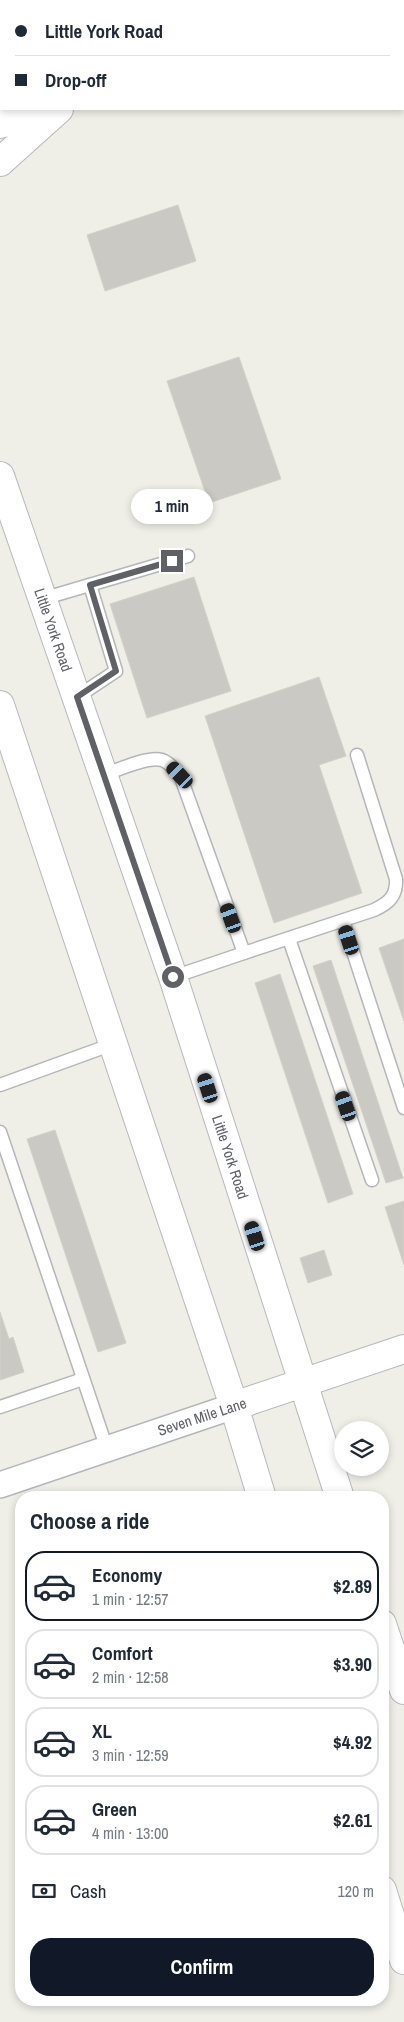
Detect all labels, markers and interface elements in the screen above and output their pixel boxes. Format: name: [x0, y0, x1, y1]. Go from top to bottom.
text: Little York Road: [45, 18, 163, 44]
text: Drop-off: [45, 67, 106, 93]
callout: 1 min: [131, 488, 213, 524]
text: 1 min: [155, 495, 189, 517]
route end: [161, 550, 183, 572]
street label: Little York Road: [29, 585, 78, 674]
car: [164, 759, 195, 791]
car: [218, 901, 243, 935]
car: [337, 923, 360, 957]
route start: [162, 966, 184, 988]
car: [196, 1071, 219, 1105]
car: [334, 1089, 357, 1123]
street label: Little York Road: [207, 1112, 254, 1201]
car: [243, 1219, 266, 1253]
street label: Seven Mile Lane: [155, 1392, 249, 1441]
map controls: [334, 1421, 389, 1476]
button: layers: [334, 1421, 389, 1476]
text: Choose a ride: [30, 1506, 149, 1536]
text: Economy: [92, 1562, 162, 1588]
icon: car: [32, 1564, 77, 1609]
text: $2.89: [333, 1573, 372, 1599]
text: 1 min · 12:57: [92, 1588, 169, 1610]
text: Comfort: [92, 1640, 153, 1666]
icon: car: [32, 1642, 77, 1687]
text: $3.90: [333, 1651, 372, 1677]
text: 2 min · 12:58: [92, 1666, 169, 1688]
text: XL: [92, 1718, 112, 1744]
icon: car: [32, 1720, 77, 1765]
text: $4.92: [333, 1729, 372, 1755]
text: 3 min · 12:59: [92, 1744, 169, 1766]
text: Green: [92, 1796, 137, 1822]
icon: car: [32, 1798, 77, 1843]
text: $2.61: [333, 1807, 372, 1833]
text: 4 min · 13:00: [92, 1822, 169, 1844]
icon: cash: [30, 1877, 58, 1905]
text: Cash: [70, 1878, 106, 1904]
text: 120 m: [338, 1880, 374, 1902]
button: Confirm: [30, 1938, 374, 1996]

